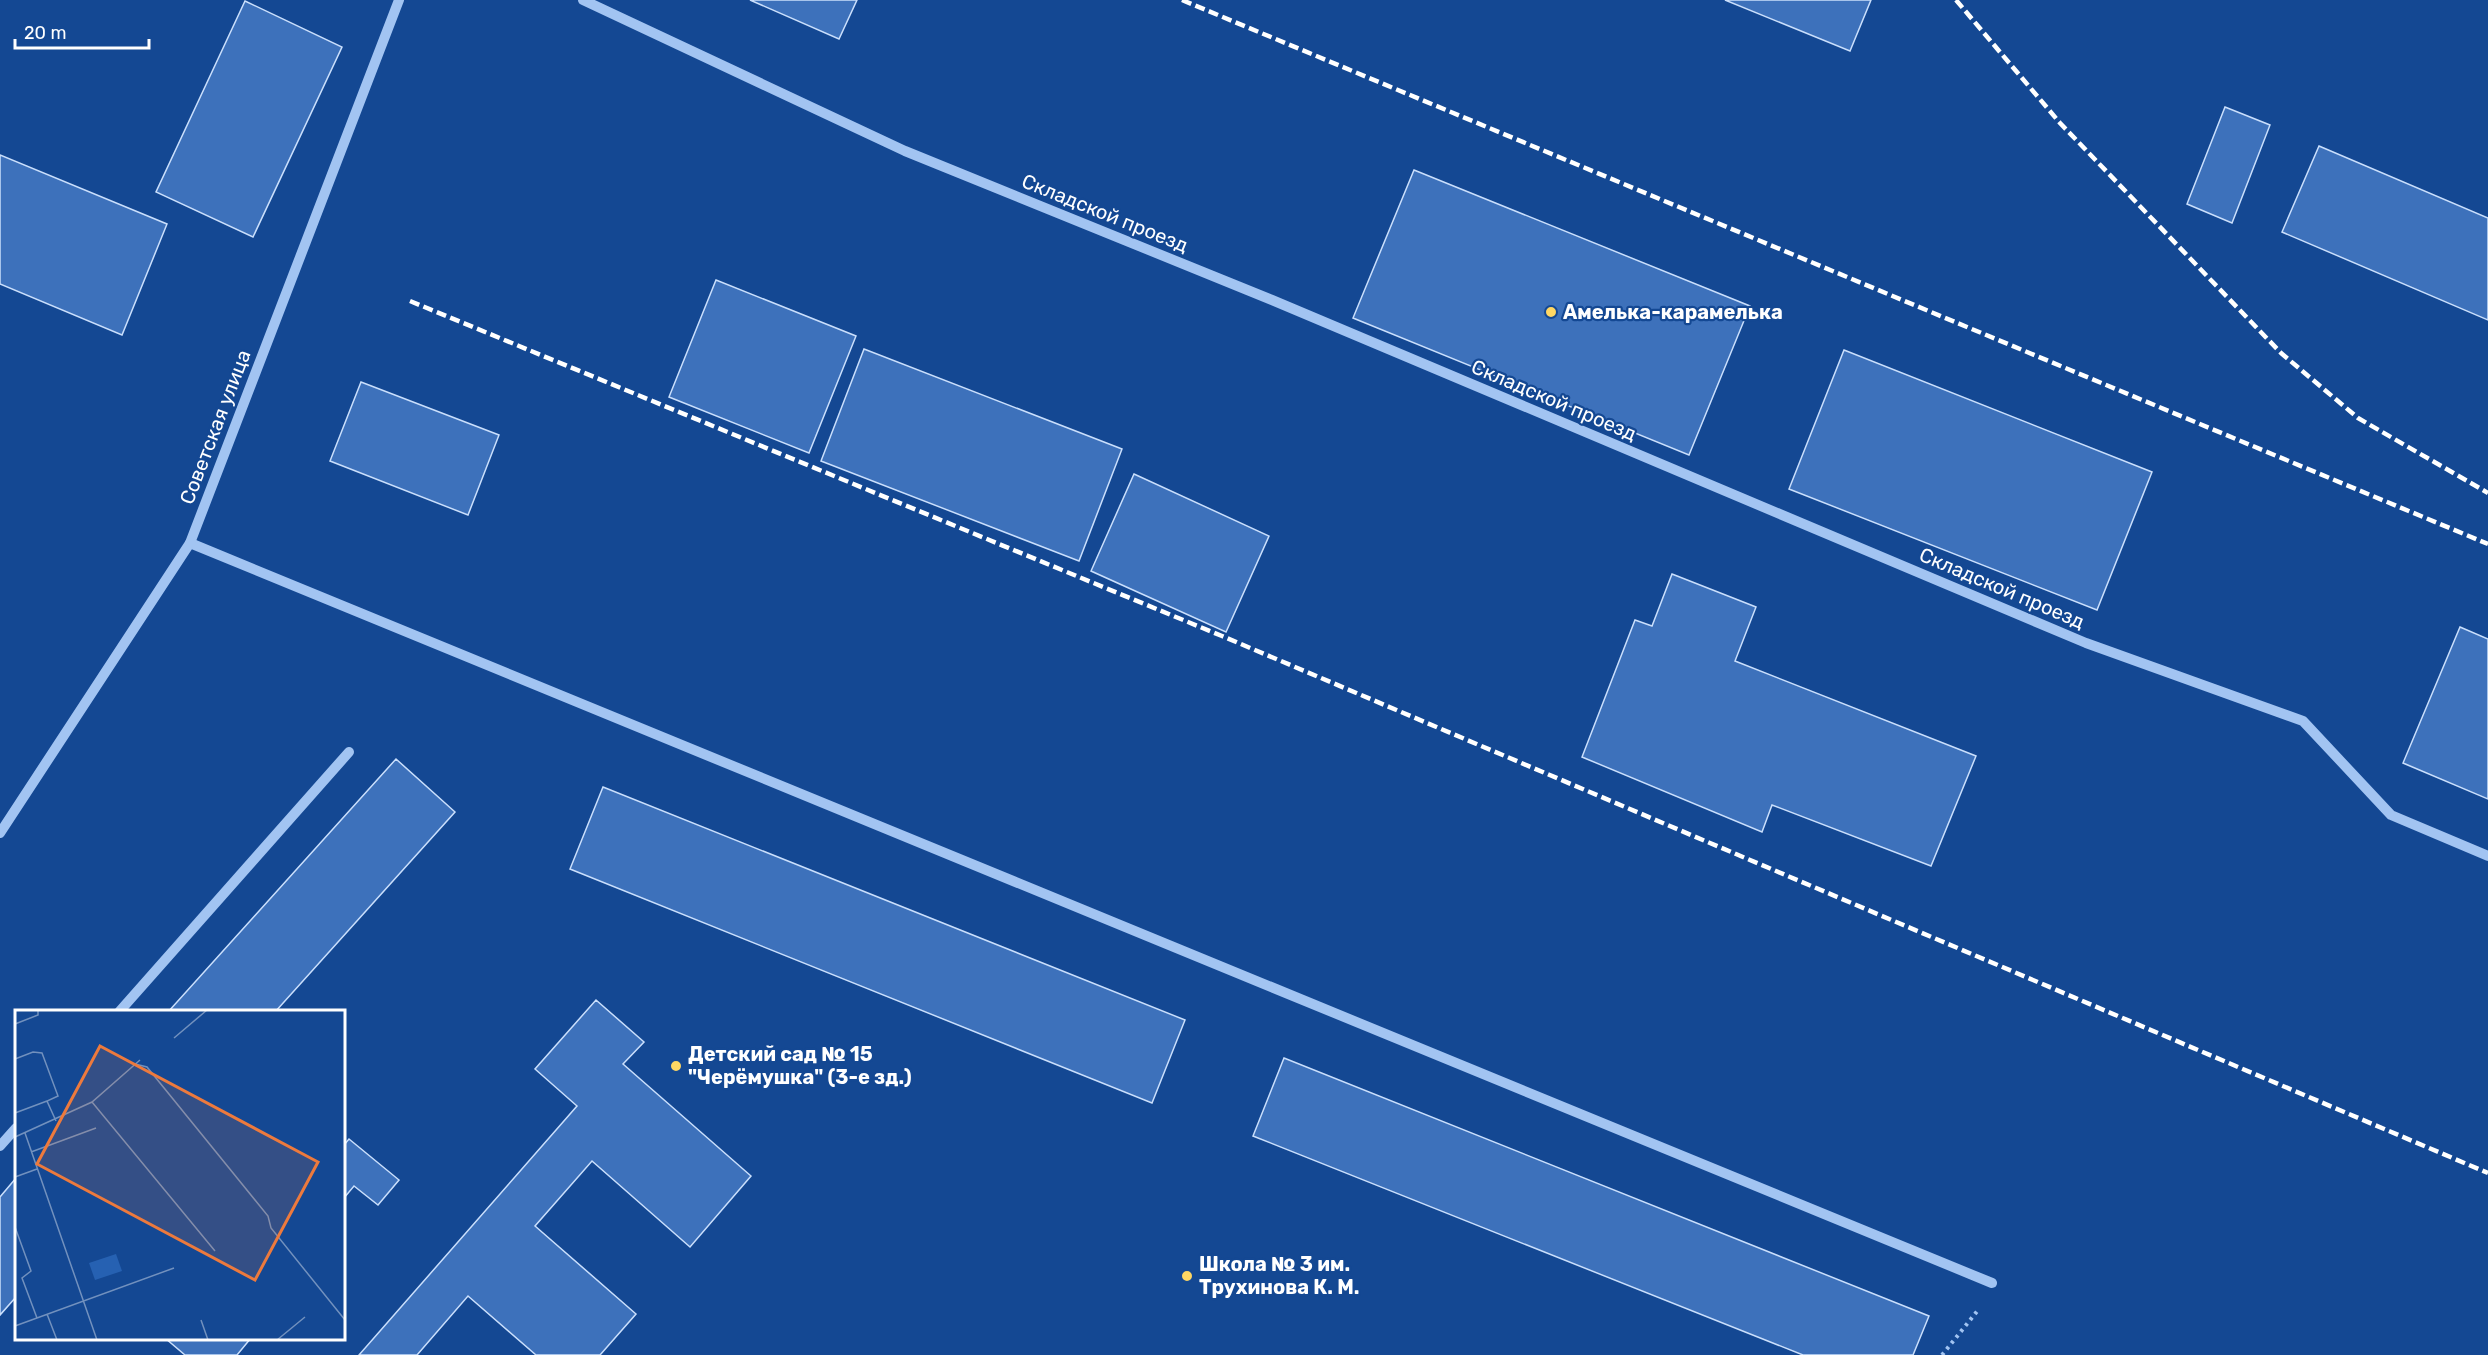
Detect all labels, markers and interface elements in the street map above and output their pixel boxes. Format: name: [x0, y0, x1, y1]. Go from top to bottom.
scale bar: [15, 12, 148, 50]
text: 20 m: [24, 22, 66, 44]
street label: Складской проезд: [1018, 169, 1192, 257]
place label: Амелька-карамелька: [1563, 300, 1783, 324]
marker: Амелька-карамелька: [1544, 305, 1558, 319]
street label: Советская улица: [174, 346, 256, 508]
street label: Складской проезд: [1468, 354, 1640, 446]
street label: Складской проезд: [1916, 542, 2088, 634]
inset map: [15, 1010, 345, 1340]
place label: Детский сад № 15 "Черёмушка" (3-е зд.): [688, 1042, 912, 1089]
marker: Детский сад № 15 "Черёмушка" (3-е зд.): [669, 1059, 683, 1073]
place label: Школа № 3 им. Трухинова К. М.: [1199, 1252, 1359, 1299]
marker: Школа № 3 им. Трухинова К. М.: [1180, 1269, 1194, 1283]

